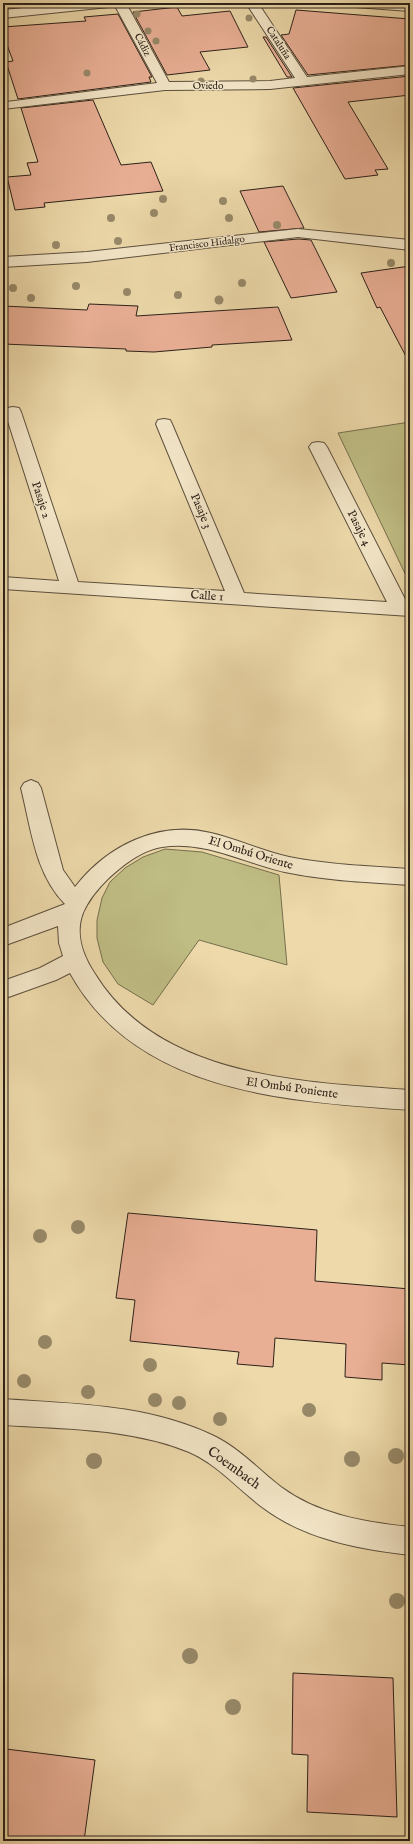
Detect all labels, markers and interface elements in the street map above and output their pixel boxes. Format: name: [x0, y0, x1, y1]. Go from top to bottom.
street label: Cataluña: [263, 24, 294, 63]
street label: Cádiz: [131, 31, 154, 59]
street label: Oviedo: [193, 80, 224, 93]
street label: Francisco Hidalgo: [168, 233, 246, 255]
street label: Pasaje 2: [28, 480, 54, 521]
street label: Pasaje 3: [187, 491, 215, 531]
street label: Pasaje 4: [344, 508, 374, 549]
street label: Calle 1: [190, 587, 224, 605]
street label: El Ombú Oriente: [207, 833, 296, 873]
street label: El Ombú Poniente: [245, 1074, 339, 1102]
street label: Coembach: [204, 1443, 265, 1494]

